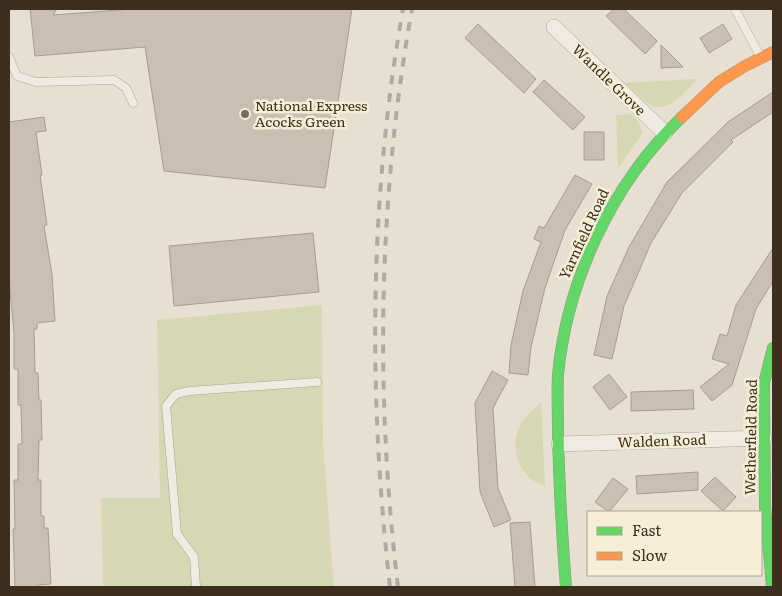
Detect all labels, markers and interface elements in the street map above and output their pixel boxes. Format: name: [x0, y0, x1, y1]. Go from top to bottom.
street label: Wandle Grove: [569, 39, 651, 119]
place label: National Express Acocks Green: [255, 95, 367, 131]
marker: National Express Acocks Green: [239, 108, 251, 120]
street label: Yarnfield Road: [553, 185, 613, 282]
street label: Wetherfield Road: [739, 379, 761, 495]
street label: Walden Road: [617, 428, 707, 452]
legend: [587, 511, 762, 576]
text: Fast: [632, 518, 661, 541]
text: Slow: [632, 543, 667, 566]

